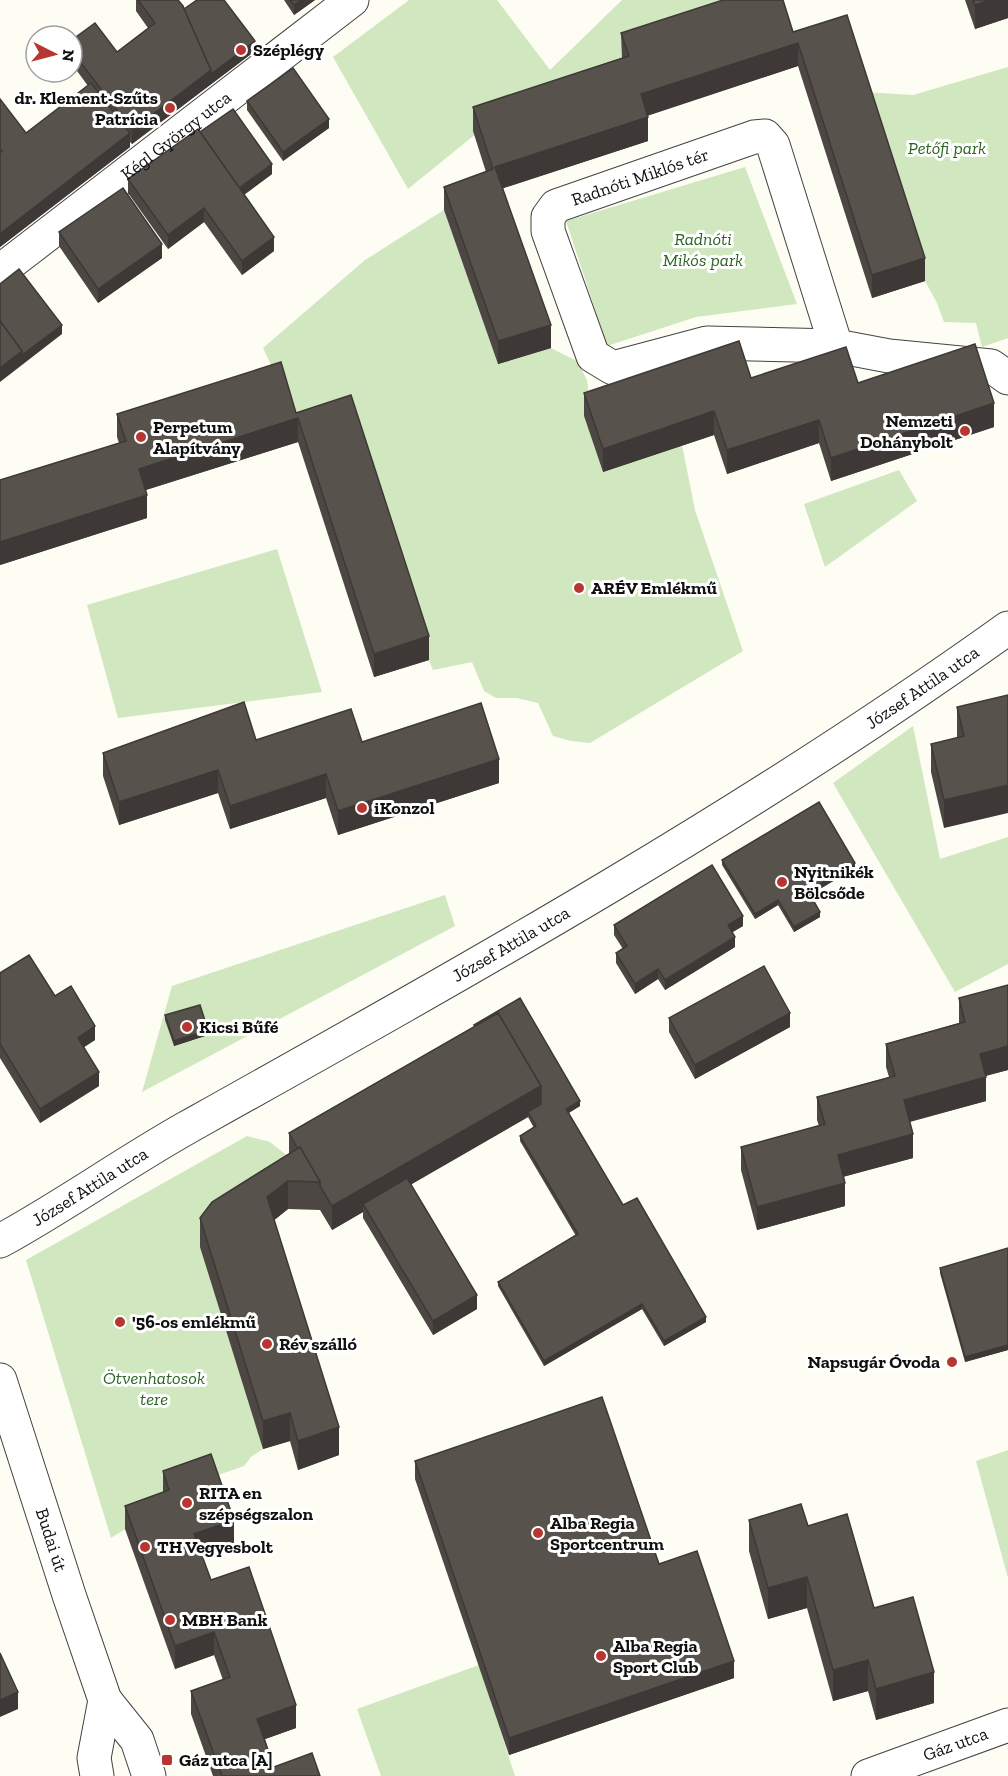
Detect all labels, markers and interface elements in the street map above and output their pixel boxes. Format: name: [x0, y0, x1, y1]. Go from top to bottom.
north arrow: [24, 24, 84, 84]
place label: Széplégy: [253, 39, 325, 61]
marker: Széplégy: [234, 43, 248, 57]
text: N: [58, 48, 79, 63]
street label: Kégl György utca: [116, 86, 236, 185]
place label: dr. Klement-Szűts Patrícia: [14, 87, 158, 130]
marker: dr. Klement-Szűts Patrícia: [163, 101, 177, 115]
park label: Petőfi park: [908, 137, 986, 159]
street label: Radnóti Miklós tér: [568, 143, 712, 211]
park label: Radnóti Mikós park: [663, 228, 743, 271]
place label: Nemzeti Dohánybolt: [860, 410, 954, 453]
place label: Perpetum Alapítvány: [153, 416, 241, 459]
marker: Nemzeti Dohánybolt: [958, 424, 972, 438]
marker: Perpetum Alapítvány: [134, 430, 148, 444]
place label: ARÉV Emlékmű: [591, 577, 718, 599]
marker: ARÉV Emlékmű: [572, 581, 586, 595]
street label: József Attila utca: [861, 641, 983, 734]
place label: iKonzol: [374, 797, 435, 819]
marker: iKonzol: [355, 801, 369, 815]
place label: Nyitnikék Bölcsőde: [794, 861, 874, 904]
marker: Nyitnikék Bölcsőde: [775, 875, 789, 889]
street label: József Attila utca: [448, 901, 574, 987]
place label: Kicsi Bűfé: [199, 1016, 279, 1038]
marker: Kicsi Bűfé: [180, 1020, 194, 1034]
street label: József Attila utca: [28, 1142, 152, 1231]
place label: '56-os emlékmű: [132, 1311, 257, 1333]
marker: '56-os emlékmű: [113, 1315, 127, 1329]
place label: Rév szálló: [279, 1333, 357, 1355]
marker: Rév szálló: [260, 1337, 274, 1351]
place label: Napsugár Óvoda: [807, 1351, 940, 1373]
marker: Napsugár Óvoda: [945, 1355, 959, 1369]
park label: Ötvenhatosok tere: [103, 1367, 205, 1410]
place label: RITA en szépségszalon: [199, 1482, 313, 1525]
marker: RITA en szépségszalon: [180, 1496, 194, 1510]
street label: Budai út: [31, 1505, 72, 1575]
place label: Alba Regia Sportcentrum: [550, 1512, 664, 1555]
marker: Alba Regia Sportcentrum: [531, 1526, 545, 1540]
place label: TH Vegyesbolt: [157, 1536, 274, 1558]
marker: TH Vegyesbolt: [138, 1540, 152, 1554]
place label: MBH Bank: [182, 1609, 267, 1631]
marker: MBH Bank: [163, 1613, 177, 1627]
place label: Alba Regia Sport Club: [613, 1635, 698, 1678]
marker: Alba Regia Sport Club: [594, 1649, 608, 1663]
street label: Gáz utca: [920, 1722, 991, 1766]
place label: Gáz utca [A]: [179, 1749, 273, 1771]
marker: Gáz utca [A]: [160, 1753, 174, 1767]

